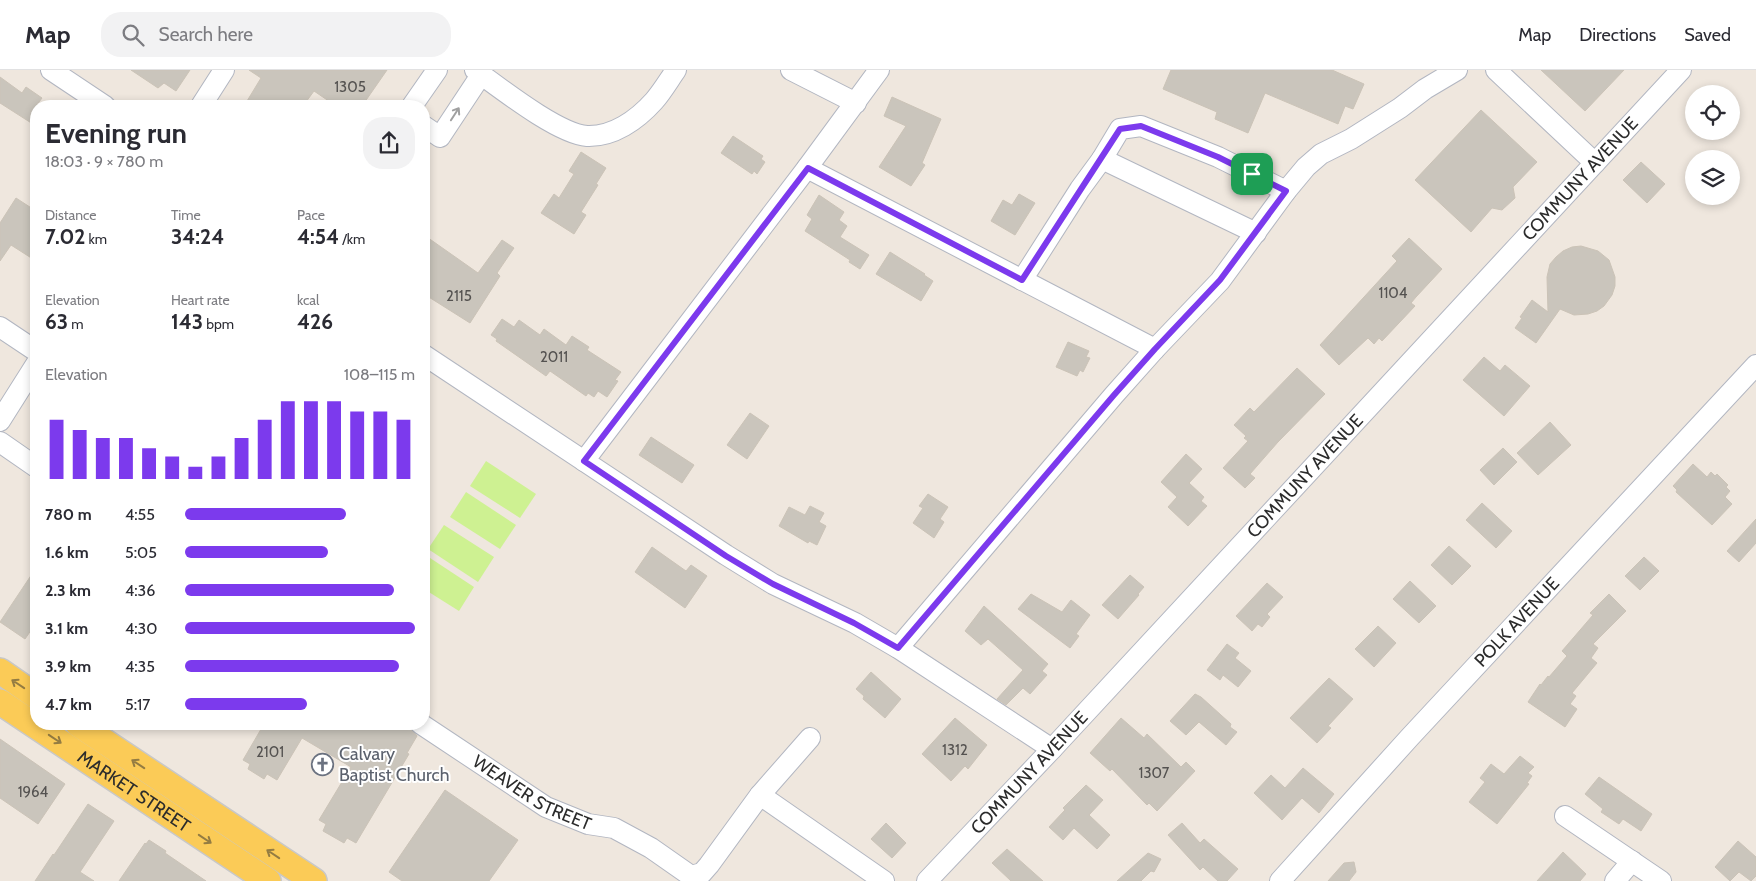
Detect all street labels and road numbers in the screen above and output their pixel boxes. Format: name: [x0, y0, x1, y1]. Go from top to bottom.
street label: COMMUNY AVENUE: [1518, 112, 1643, 245]
street label: COMMUNY AVENUE: [1242, 410, 1368, 542]
street label: POLK AVENUE: [1470, 573, 1564, 671]
street label: COMMUNY AVENUE: [966, 707, 1092, 839]
street label: MARKET STREET: [73, 746, 195, 837]
street label: WEAVER STREET: [468, 750, 595, 835]

